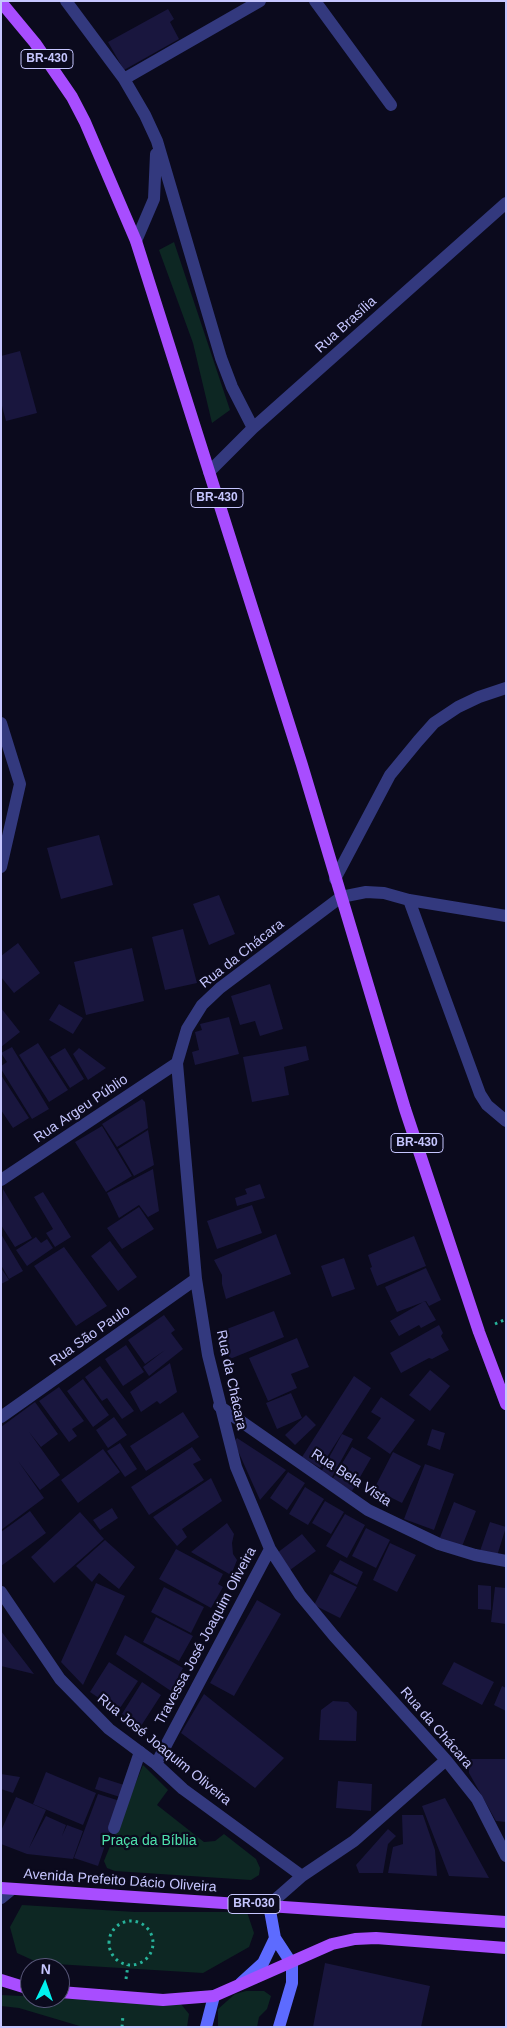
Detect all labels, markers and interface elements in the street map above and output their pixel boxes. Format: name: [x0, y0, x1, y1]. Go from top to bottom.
road number: BR-430: [21, 50, 73, 68]
street label: Rua Brasília: [312, 293, 380, 357]
road number: BR-430: [191, 488, 243, 508]
street label: Rua da Chácara: [197, 916, 287, 992]
street label: Rua Argeu Públio: [31, 1071, 131, 1147]
road number: BR-430: [391, 1134, 443, 1152]
street label: Rua São Paulo: [47, 1302, 133, 1370]
street label: Rua da Chácara: [212, 1328, 250, 1432]
street label: Rua Bela Vista: [308, 1446, 394, 1510]
street label: Travessa José Joaquim Oliveira: [152, 1544, 260, 1728]
street label: Rua da Chácara: [396, 1684, 476, 1772]
street label: Rua José Joaquim Oliveira: [94, 1691, 234, 1809]
park label: Praça da Bíblia: [102, 1833, 196, 1849]
street label: Avenida Prefeito Dácio Oliveira: [23, 1866, 217, 1896]
road number: BR-030: [228, 1895, 280, 1914]
north arrow: [20, 1958, 70, 2008]
text: N: [40, 1961, 51, 1977]

